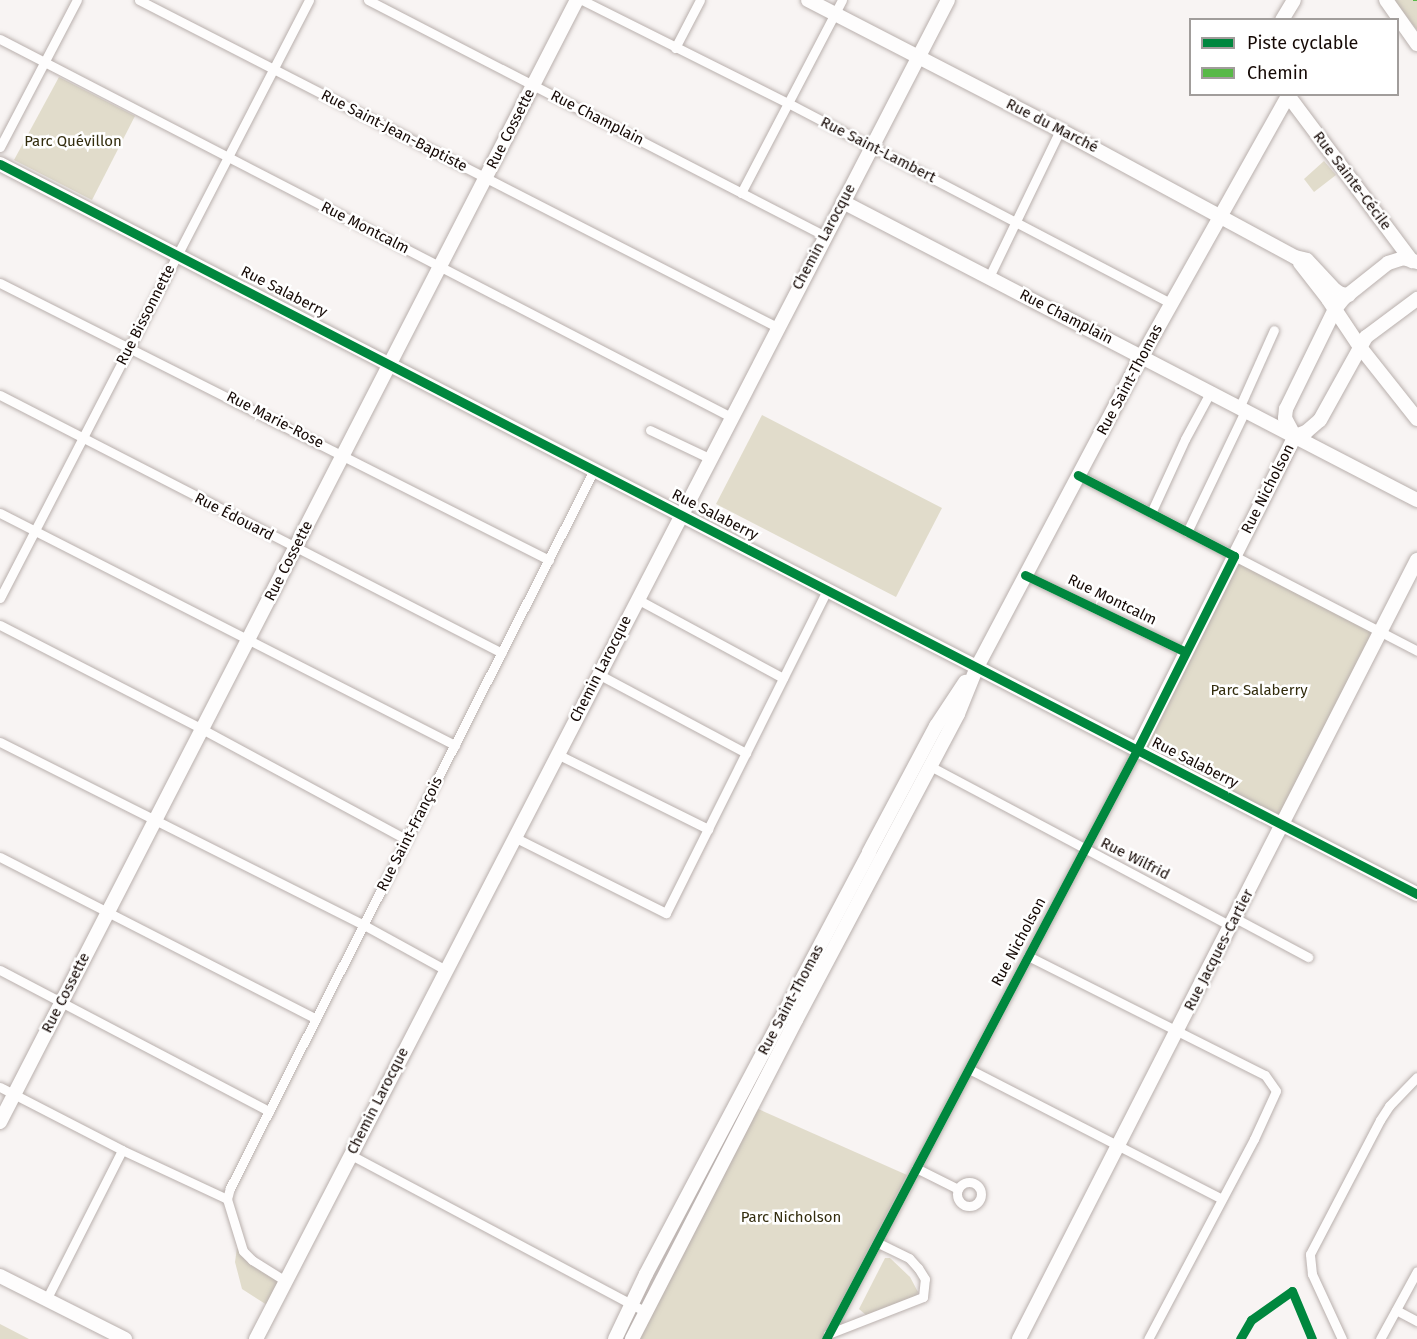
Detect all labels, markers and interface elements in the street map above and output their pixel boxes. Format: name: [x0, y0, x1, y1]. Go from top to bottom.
legend: [1189, 18, 1399, 96]
text: Piste cyclable: [1247, 32, 1358, 54]
text: Chemin: [1247, 62, 1308, 84]
street label: Rue Saint-Jean-Baptiste: [318, 86, 470, 176]
street label: Rue Cossette: [483, 86, 539, 172]
street label: Rue Champlain: [547, 87, 647, 149]
street label: Rue du Marché: [1003, 95, 1101, 157]
street label: Rue Saint-Lambert: [817, 113, 939, 187]
street label: Rue Sainte-Cécile: [1309, 128, 1395, 234]
park label: Parc Quévillon: [24, 133, 122, 151]
street label: Chemin Larocque: [788, 181, 860, 293]
street label: Rue Montcalm: [318, 198, 412, 258]
street label: Rue Bissonnette: [113, 262, 179, 368]
street label: Rue Salaberry: [238, 262, 330, 322]
street label: Rue Champlain: [1016, 286, 1116, 348]
street label: Rue Saint-Thomas: [1093, 322, 1167, 438]
street label: Rue Marie-Rose: [223, 388, 327, 452]
street label: Rue Nicholson: [1238, 441, 1298, 537]
street label: Rue Salaberry: [669, 485, 761, 545]
street label: Rue Édouard: [191, 489, 277, 545]
street label: Rue Cossette: [261, 518, 317, 604]
street label: Rue Montcalm: [1065, 571, 1159, 629]
street label: Chemin Larocque: [566, 613, 636, 725]
park label: Parc Salaberry: [1210, 682, 1308, 700]
street label: Rue Salaberry: [1149, 733, 1241, 793]
street label: Rue Saint-François: [373, 774, 447, 894]
street label: Rue Wilfrid: [1098, 834, 1172, 884]
street label: Rue Jacques-Cartier: [1181, 886, 1257, 1014]
street label: Rue Nicholson: [988, 894, 1050, 990]
street label: Rue Saint-Thomas: [754, 942, 828, 1058]
street label: Rue Cossette: [38, 950, 94, 1036]
street label: Chemin Larocque: [343, 1045, 413, 1157]
park label: Parc Nicholson: [741, 1209, 841, 1227]

